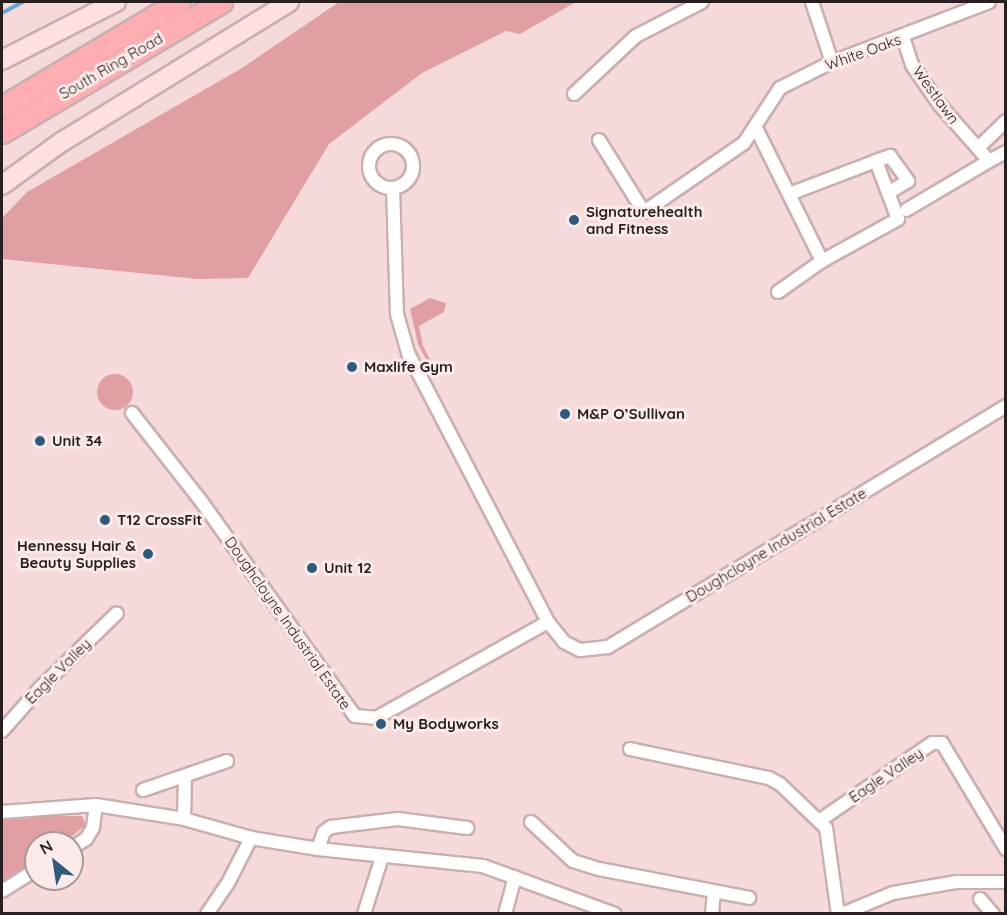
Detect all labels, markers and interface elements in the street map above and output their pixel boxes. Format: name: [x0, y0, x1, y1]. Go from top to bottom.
street label: South Ring Road: [56, 29, 166, 103]
street label: White Oaks: [823, 30, 903, 74]
street label: Westlawn: [909, 63, 963, 127]
place label: Signaturehealth and Fitness: [586, 202, 702, 237]
marker: Signaturehealth and Fitness: [567, 213, 581, 227]
place label: Maxlife Gym: [364, 358, 453, 376]
marker: Maxlife Gym: [345, 360, 359, 374]
place label: M&P O’Sullivan: [577, 405, 685, 423]
marker: M&P O’Sullivan: [558, 407, 572, 421]
place label: Unit 34: [52, 432, 102, 450]
marker: Unit 34: [33, 434, 47, 448]
street label: Doughcloyne Industrial Estate: [682, 484, 870, 606]
place label: T12 CrossFit: [117, 511, 202, 529]
marker: T12 CrossFit: [98, 513, 112, 527]
street label: Doughcloyne Industrial Estate: [221, 533, 355, 713]
place label: Hennessy Hair & Beauty Supplies: [17, 536, 136, 571]
marker: Hennessy Hair & Beauty Supplies: [141, 547, 155, 561]
place label: Unit 12: [324, 559, 372, 577]
marker: Unit 12: [305, 561, 319, 575]
street label: Eagle Valley: [21, 634, 95, 708]
place label: My Bodyworks: [393, 715, 499, 733]
marker: My Bodyworks: [374, 717, 388, 731]
street label: Eagle Valley: [846, 744, 926, 806]
north arrow: [24, 831, 84, 891]
text: N: [36, 836, 56, 859]

